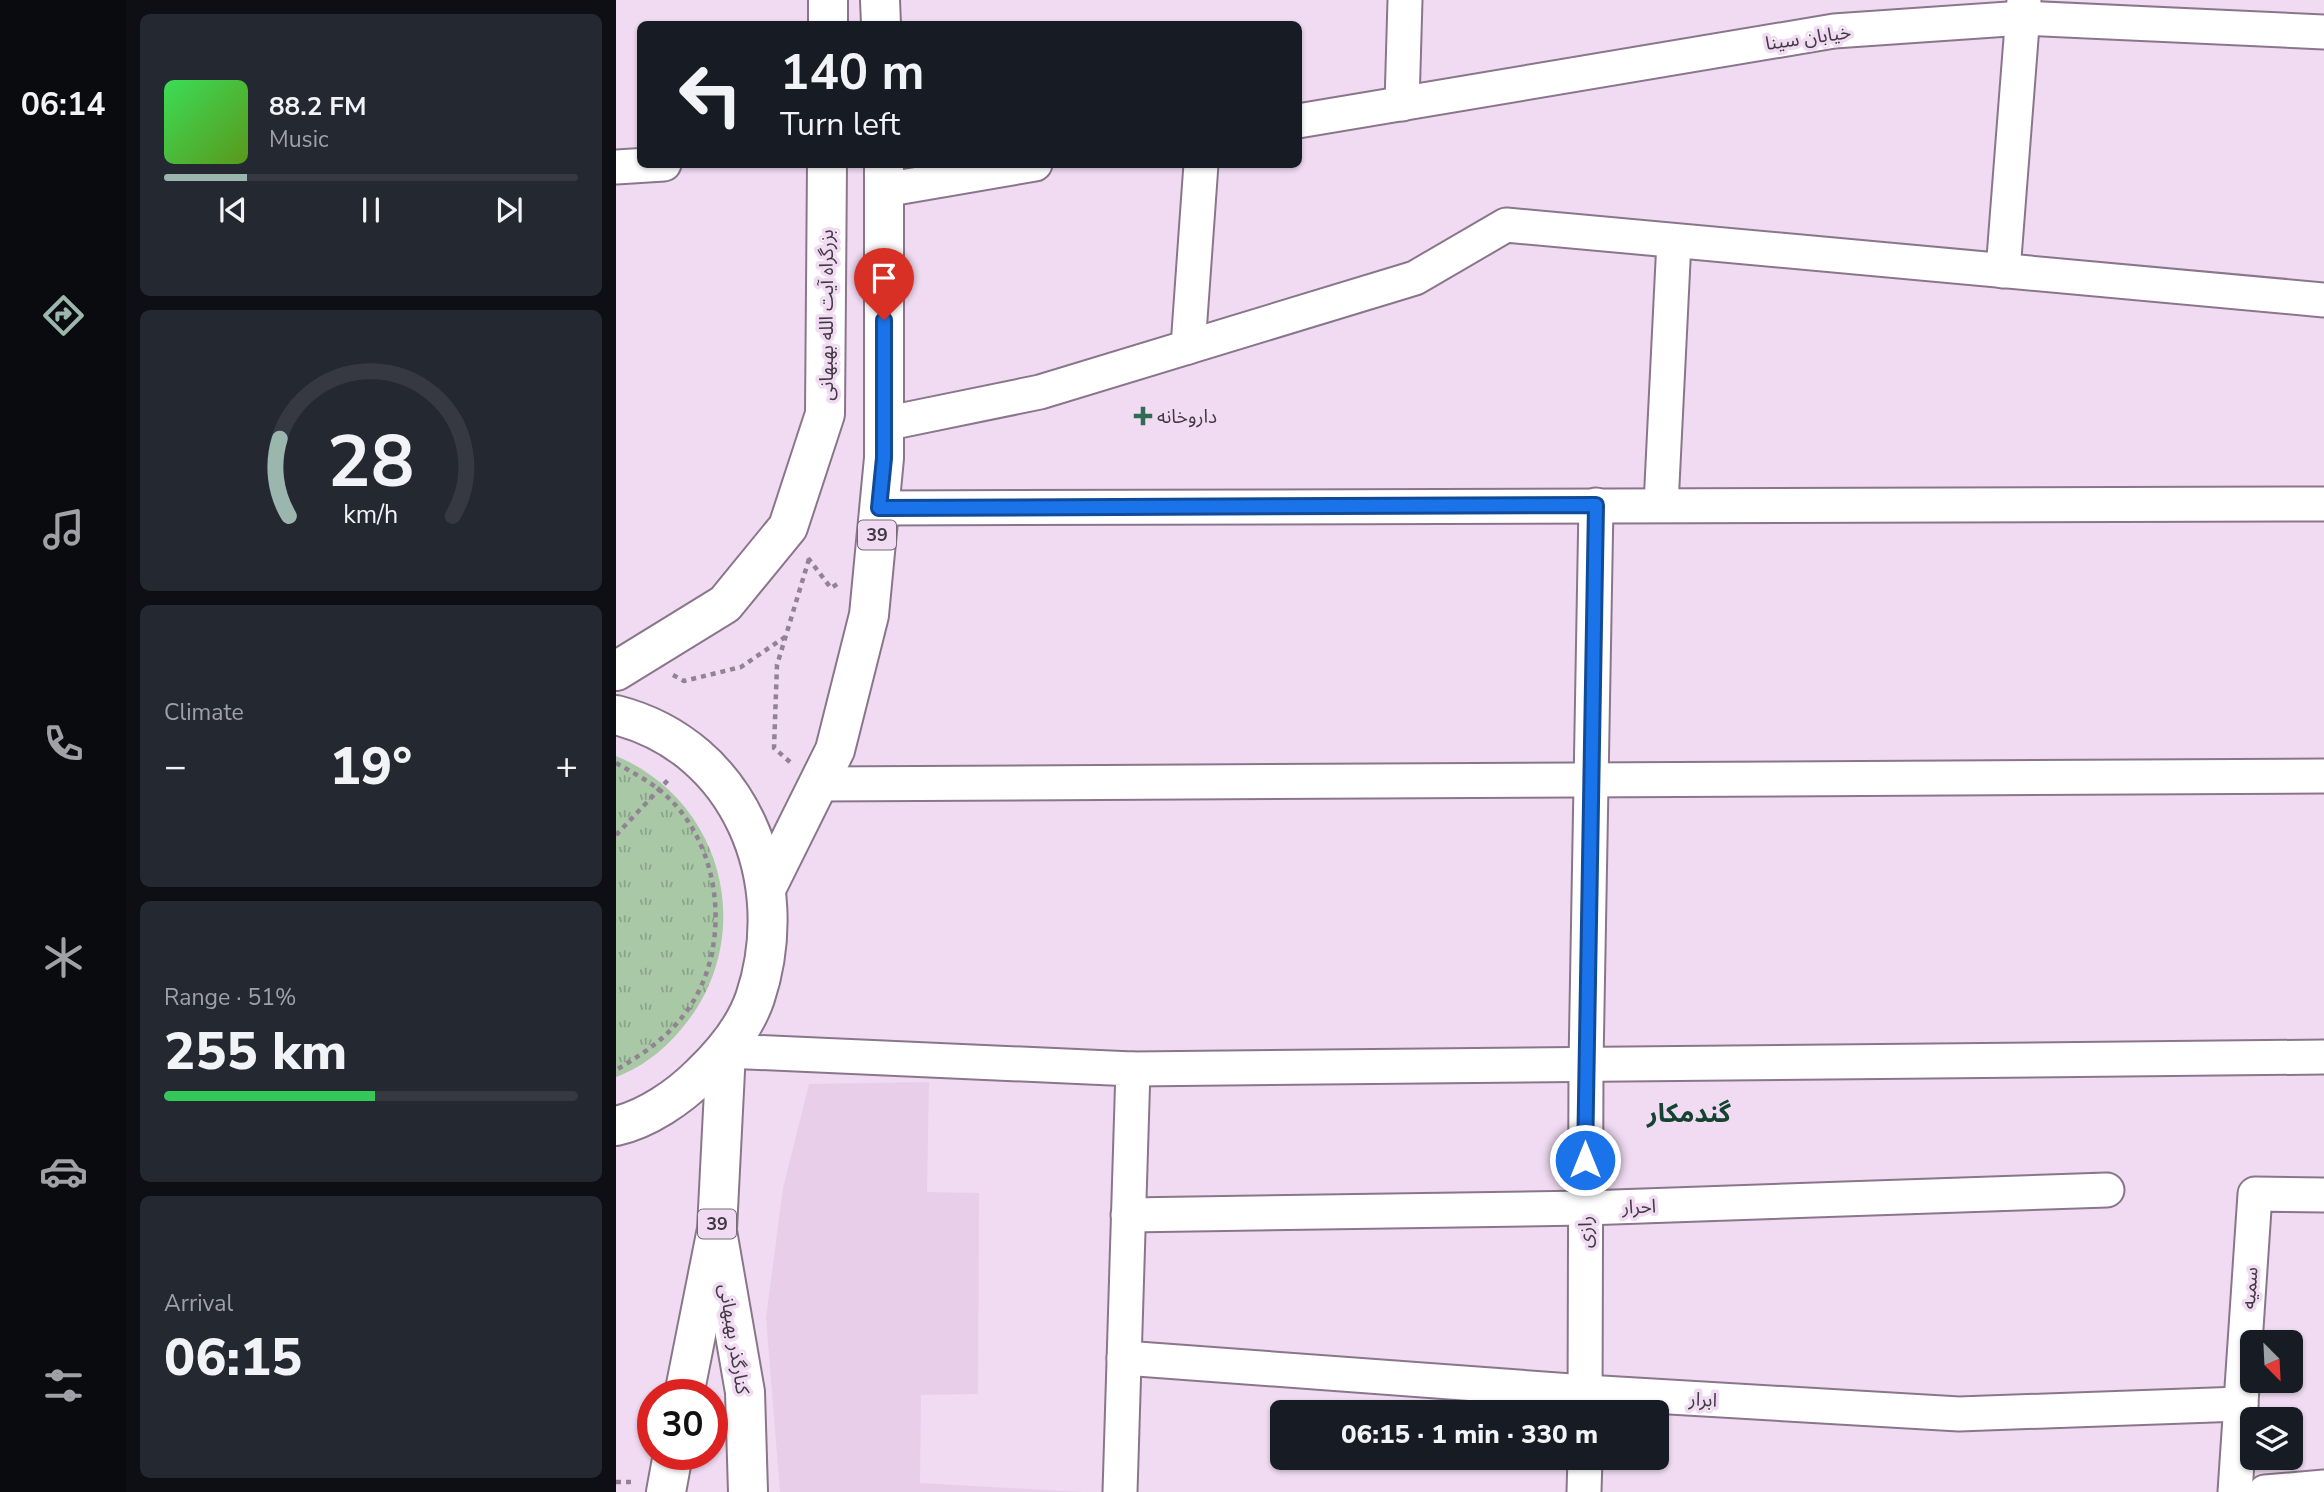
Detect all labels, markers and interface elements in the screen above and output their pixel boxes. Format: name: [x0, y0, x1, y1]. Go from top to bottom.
street label: خیابان سینا: [1764, 19, 1853, 57]
text: 140 m: [780, 39, 924, 106]
icon: left: [665, 49, 756, 140]
text: 06:14: [21, 83, 105, 126]
text: 88.2 FM: [269, 89, 366, 124]
text: Turn left: [780, 103, 900, 146]
text: Music: [269, 124, 329, 155]
icon: previous: [214, 191, 252, 229]
icon: pause: [352, 191, 390, 229]
icon: next: [490, 191, 528, 229]
street label: بزرگراه آیت الله بهبهانی: [814, 229, 840, 401]
pin: [854, 248, 914, 320]
icon: arrive: [865, 259, 903, 297]
icon: directions: [39, 291, 88, 340]
place label: داروخانه: [1157, 404, 1217, 430]
marker: داروخانه: [1135, 408, 1151, 424]
text: 28: [327, 413, 415, 513]
text: km/h: [343, 498, 399, 532]
icon: music: [39, 505, 88, 554]
road number: 39: [858, 520, 896, 550]
text: Climate: [164, 697, 244, 728]
icon: phone: [39, 719, 88, 768]
text: 19°: [330, 731, 412, 802]
text: −: [164, 741, 187, 792]
text: +: [555, 741, 578, 792]
icon: climate: [39, 933, 88, 982]
text: Range · 51%: [164, 982, 296, 1013]
text: 255 km: [164, 1016, 347, 1087]
district label: گندمکار: [1646, 1096, 1732, 1131]
position arrow: [1548, 1123, 1622, 1197]
icon: car: [39, 1147, 88, 1196]
street label: احرار: [1620, 1193, 1657, 1221]
road number: 39: [698, 1210, 736, 1238]
street label: رازی: [1573, 1216, 1599, 1248]
street label: سمیه: [2236, 1266, 2264, 1310]
street label: کنارگذر بهبهانی: [712, 1282, 756, 1397]
text: Arrival: [164, 1288, 233, 1319]
text: 06:15: [164, 1322, 302, 1393]
north arrow: [2240, 1330, 2303, 1393]
map controls: [2240, 1330, 2303, 1470]
icon: filters: [39, 1361, 88, 1410]
speed limit sign: 30: [637, 1379, 728, 1470]
street label: ابرار: [1687, 1386, 1718, 1414]
button: layers: [2240, 1407, 2303, 1470]
text: 06:15 · 1 min · 330 m: [1341, 1417, 1598, 1452]

